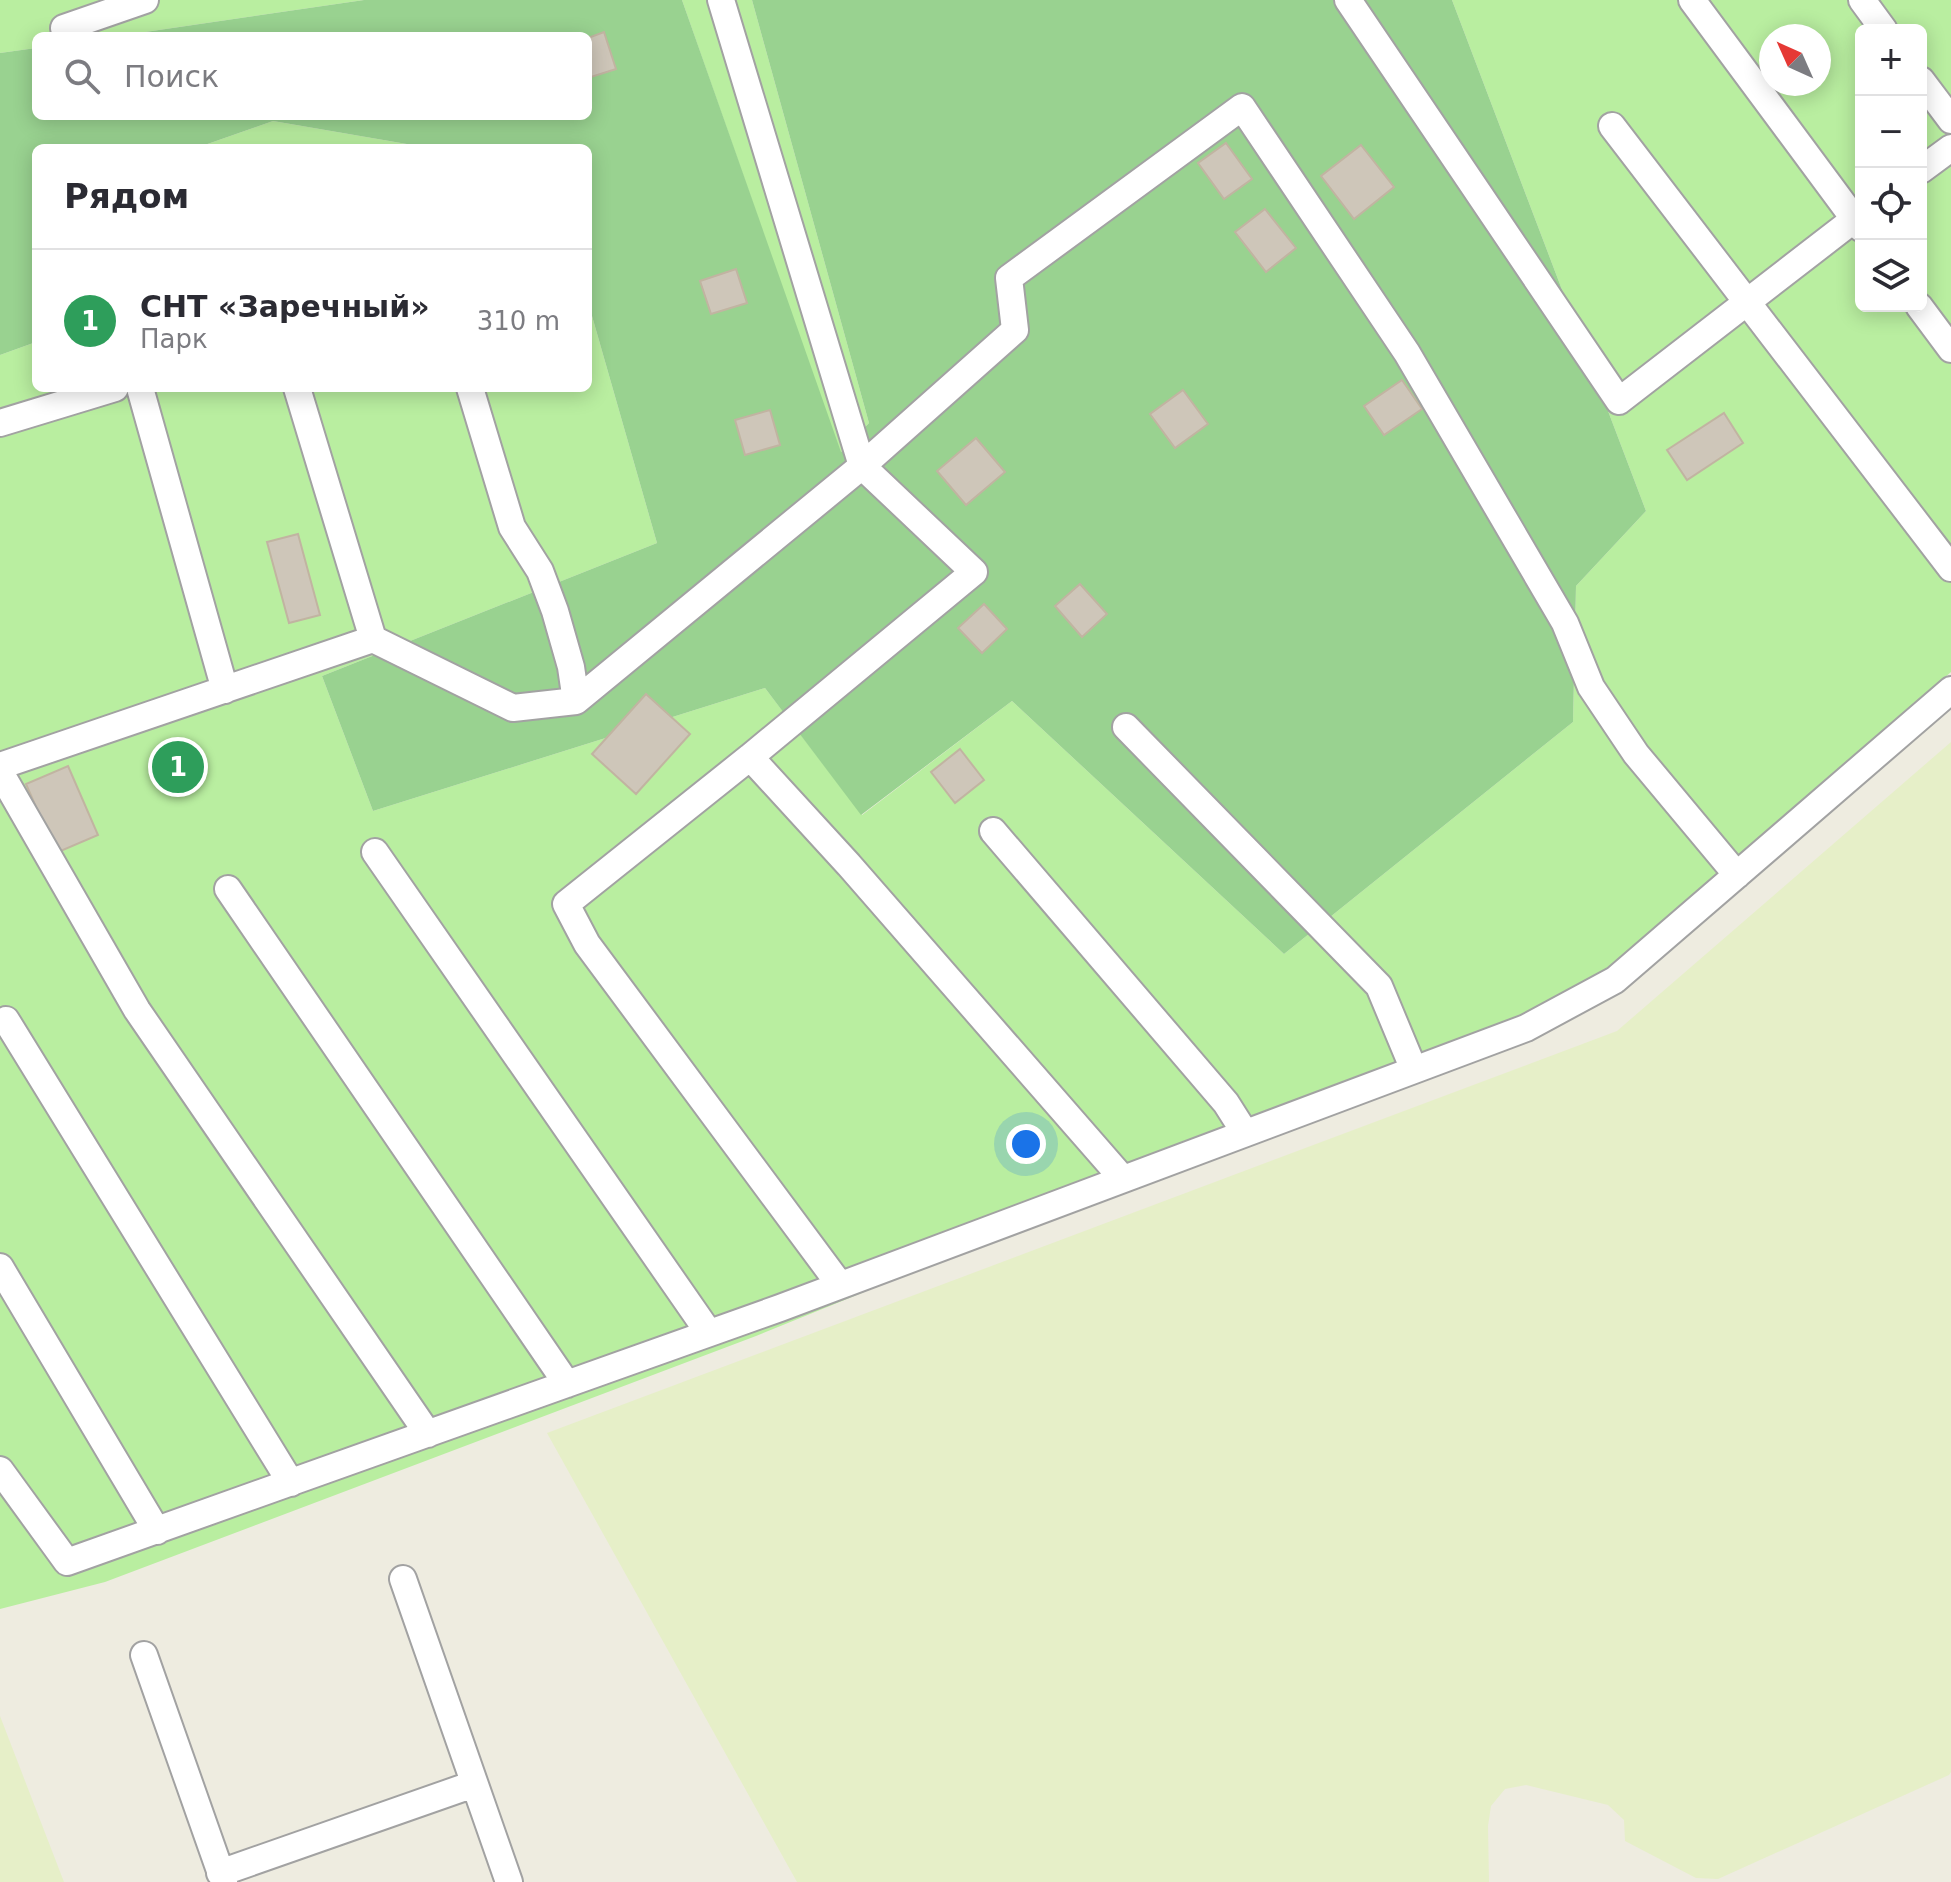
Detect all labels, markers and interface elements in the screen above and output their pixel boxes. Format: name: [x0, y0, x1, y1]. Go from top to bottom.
north arrow: [1759, 24, 1831, 96]
map controls: [1855, 24, 1927, 312]
button: +: [1855, 24, 1927, 96]
search box: [32, 32, 592, 120]
icon: search: [60, 54, 104, 98]
text: Поиск: [124, 59, 219, 94]
button: −: [1855, 96, 1927, 168]
button: locate: [1855, 168, 1927, 240]
text: Рядом: [64, 176, 189, 216]
button: layers: [1855, 240, 1927, 312]
text: СНТ «Заречный»: [140, 289, 430, 324]
text: 1: [81, 306, 99, 336]
text: 310 m: [477, 306, 560, 336]
text: Парк: [140, 324, 208, 354]
pin: 1: [152, 737, 204, 797]
your location: [1006, 1124, 1046, 1164]

